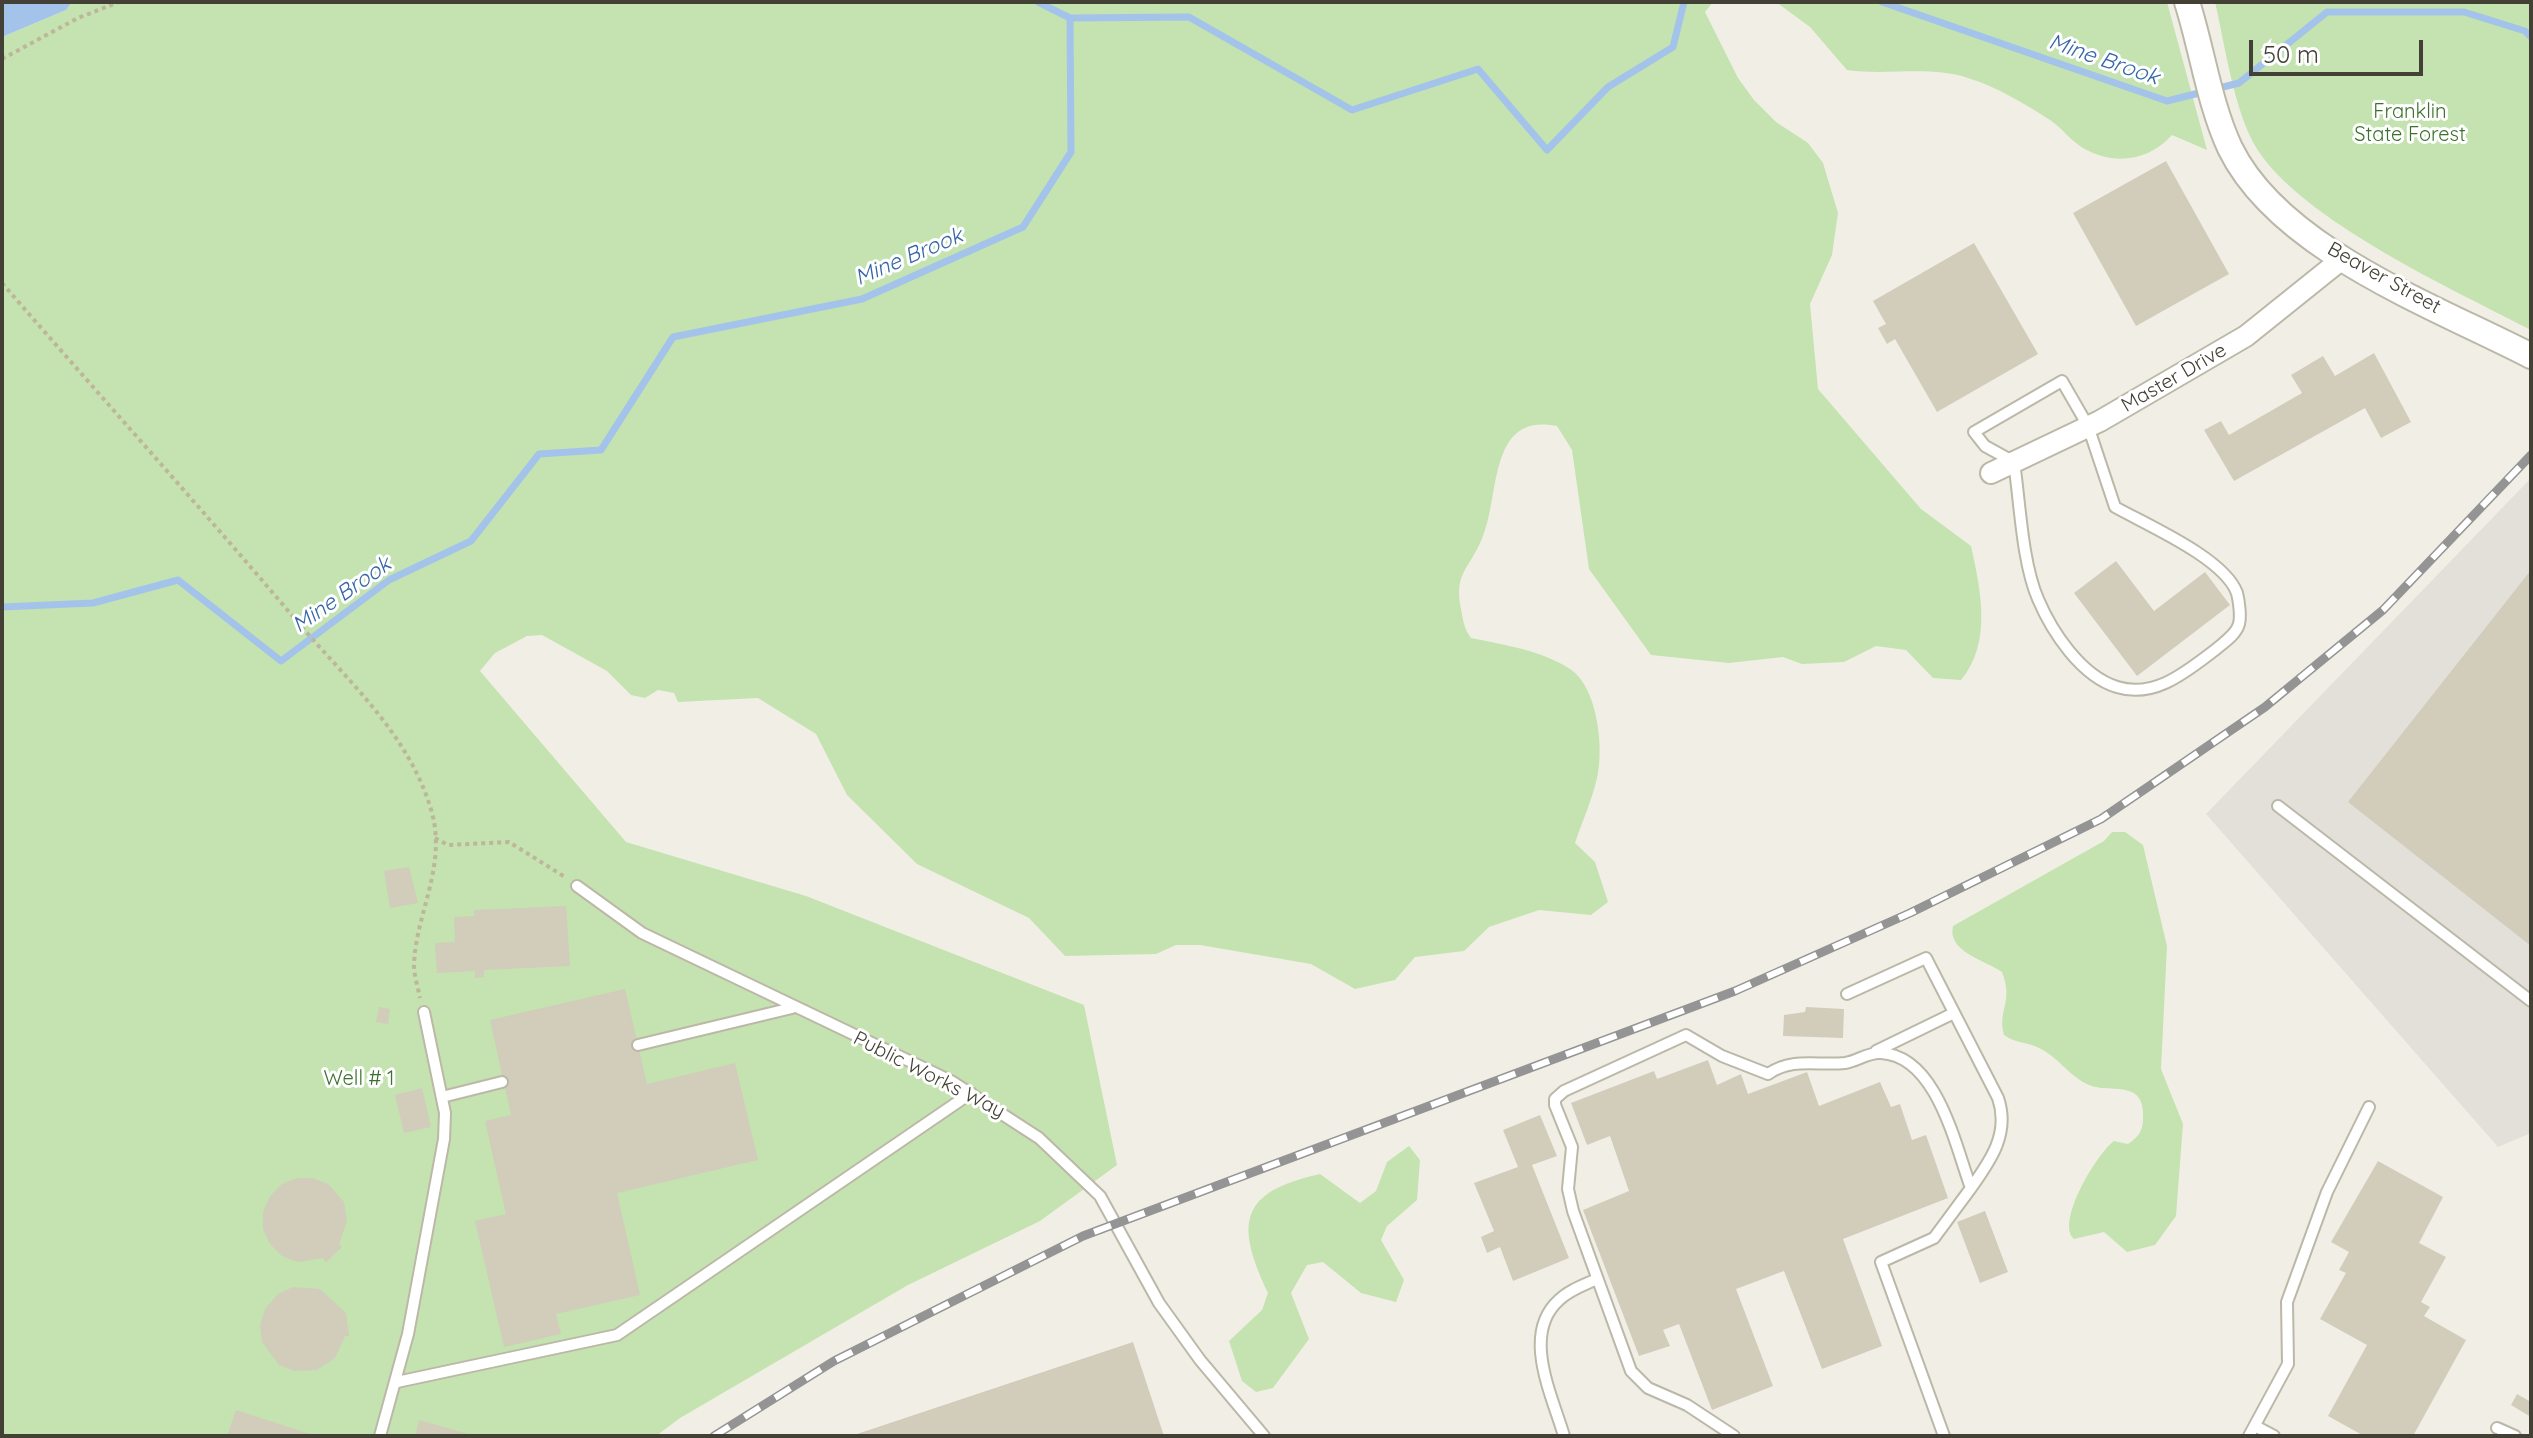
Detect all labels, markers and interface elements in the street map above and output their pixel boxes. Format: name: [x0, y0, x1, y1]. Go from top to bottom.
scale bar: [2253, 24, 2427, 74]
water label: Mine Brook: [2045, 29, 2163, 91]
text: 50 m: [2263, 39, 2319, 69]
park label: Franklin State Forest: [2354, 100, 2466, 147]
water label: Mine Brook: [851, 222, 967, 292]
street label: Beaver Street: [2323, 237, 2445, 319]
street label: Master Drive: [2117, 338, 2231, 418]
water label: Mine Brook: [287, 551, 397, 639]
street label: Public Works Way: [849, 1026, 1009, 1124]
park label: Well # 1: [324, 1067, 394, 1091]

